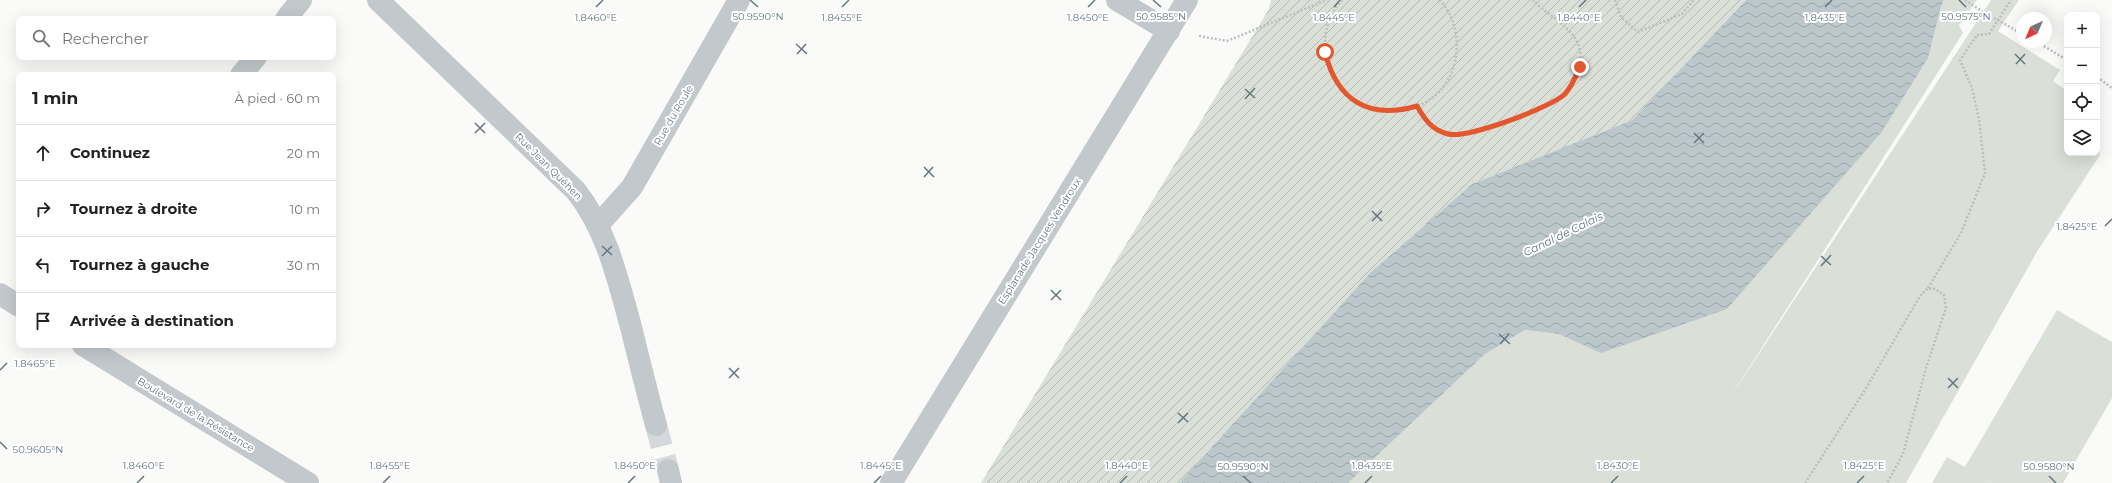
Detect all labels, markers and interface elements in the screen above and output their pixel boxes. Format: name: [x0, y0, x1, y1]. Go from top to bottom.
text: 50.9590°N: [732, 10, 784, 23]
text: 50.9585°N: [1136, 10, 1186, 23]
text: 50.9575°N: [1941, 10, 1991, 23]
text: 1.8460°E: [575, 11, 618, 24]
text: 1.8455°E: [822, 11, 863, 24]
text: 1.8450°E: [1067, 11, 1109, 24]
text: 1.8445°E: [1313, 11, 1355, 24]
text: 1.8440°E: [1558, 11, 1601, 24]
text: 1.8435°E: [1805, 11, 1846, 24]
north arrow: [2016, 12, 2052, 48]
map controls: [2064, 12, 2100, 156]
button: +: [2064, 12, 2100, 48]
search box: [16, 16, 336, 60]
icon: search: [30, 27, 52, 49]
text: Rechercher: [62, 29, 149, 48]
route start: [1316, 43, 1334, 61]
button: −: [2064, 48, 2100, 84]
route end: [1571, 58, 1589, 76]
street label: Rue du Roule: [651, 83, 696, 148]
button: locate: [2064, 84, 2100, 120]
text: 1 min: [32, 88, 78, 108]
text: À pied · 60 m: [234, 90, 320, 106]
button: layers: [2064, 120, 2100, 156]
street label: Rue Jean Quéhen: [512, 130, 585, 203]
icon: ahead: [32, 142, 54, 164]
text: Continuez: [70, 143, 150, 162]
text: 20 m: [287, 145, 320, 161]
street label: Esplanade Jacques Vendroux: [995, 175, 1084, 307]
icon: right: [32, 198, 54, 220]
text: Tournez à droite: [70, 199, 198, 218]
text: 10 m: [290, 201, 320, 217]
water label: Canal de Calais: [1521, 208, 1606, 259]
text: 1.8425°E: [2057, 220, 2098, 233]
icon: left: [32, 254, 54, 276]
text: Tournez à gauche: [70, 255, 209, 274]
text: 30 m: [287, 257, 320, 273]
icon: arrive: [32, 310, 54, 332]
text: Arrivée à destination: [70, 311, 234, 330]
text: 1.8465°E: [14, 357, 56, 370]
street label: Boulevard de la Résistance: [135, 374, 257, 455]
text: 50.9605°N: [13, 443, 63, 456]
text: 1.8460°E: [123, 459, 166, 472]
text: 1.8455°E: [370, 459, 411, 472]
text: 1.8450°E: [614, 459, 656, 472]
text: 1.8445°E: [860, 459, 902, 472]
text: 1.8440°E: [1106, 459, 1149, 472]
text: 1.8435°E: [1352, 459, 1393, 472]
text: 1.8430°E: [1597, 459, 1639, 472]
text: 1.8425°E: [1844, 459, 1885, 472]
text: 50.9590°N: [1217, 460, 1269, 473]
text: 50.9580°N: [2023, 460, 2075, 473]

